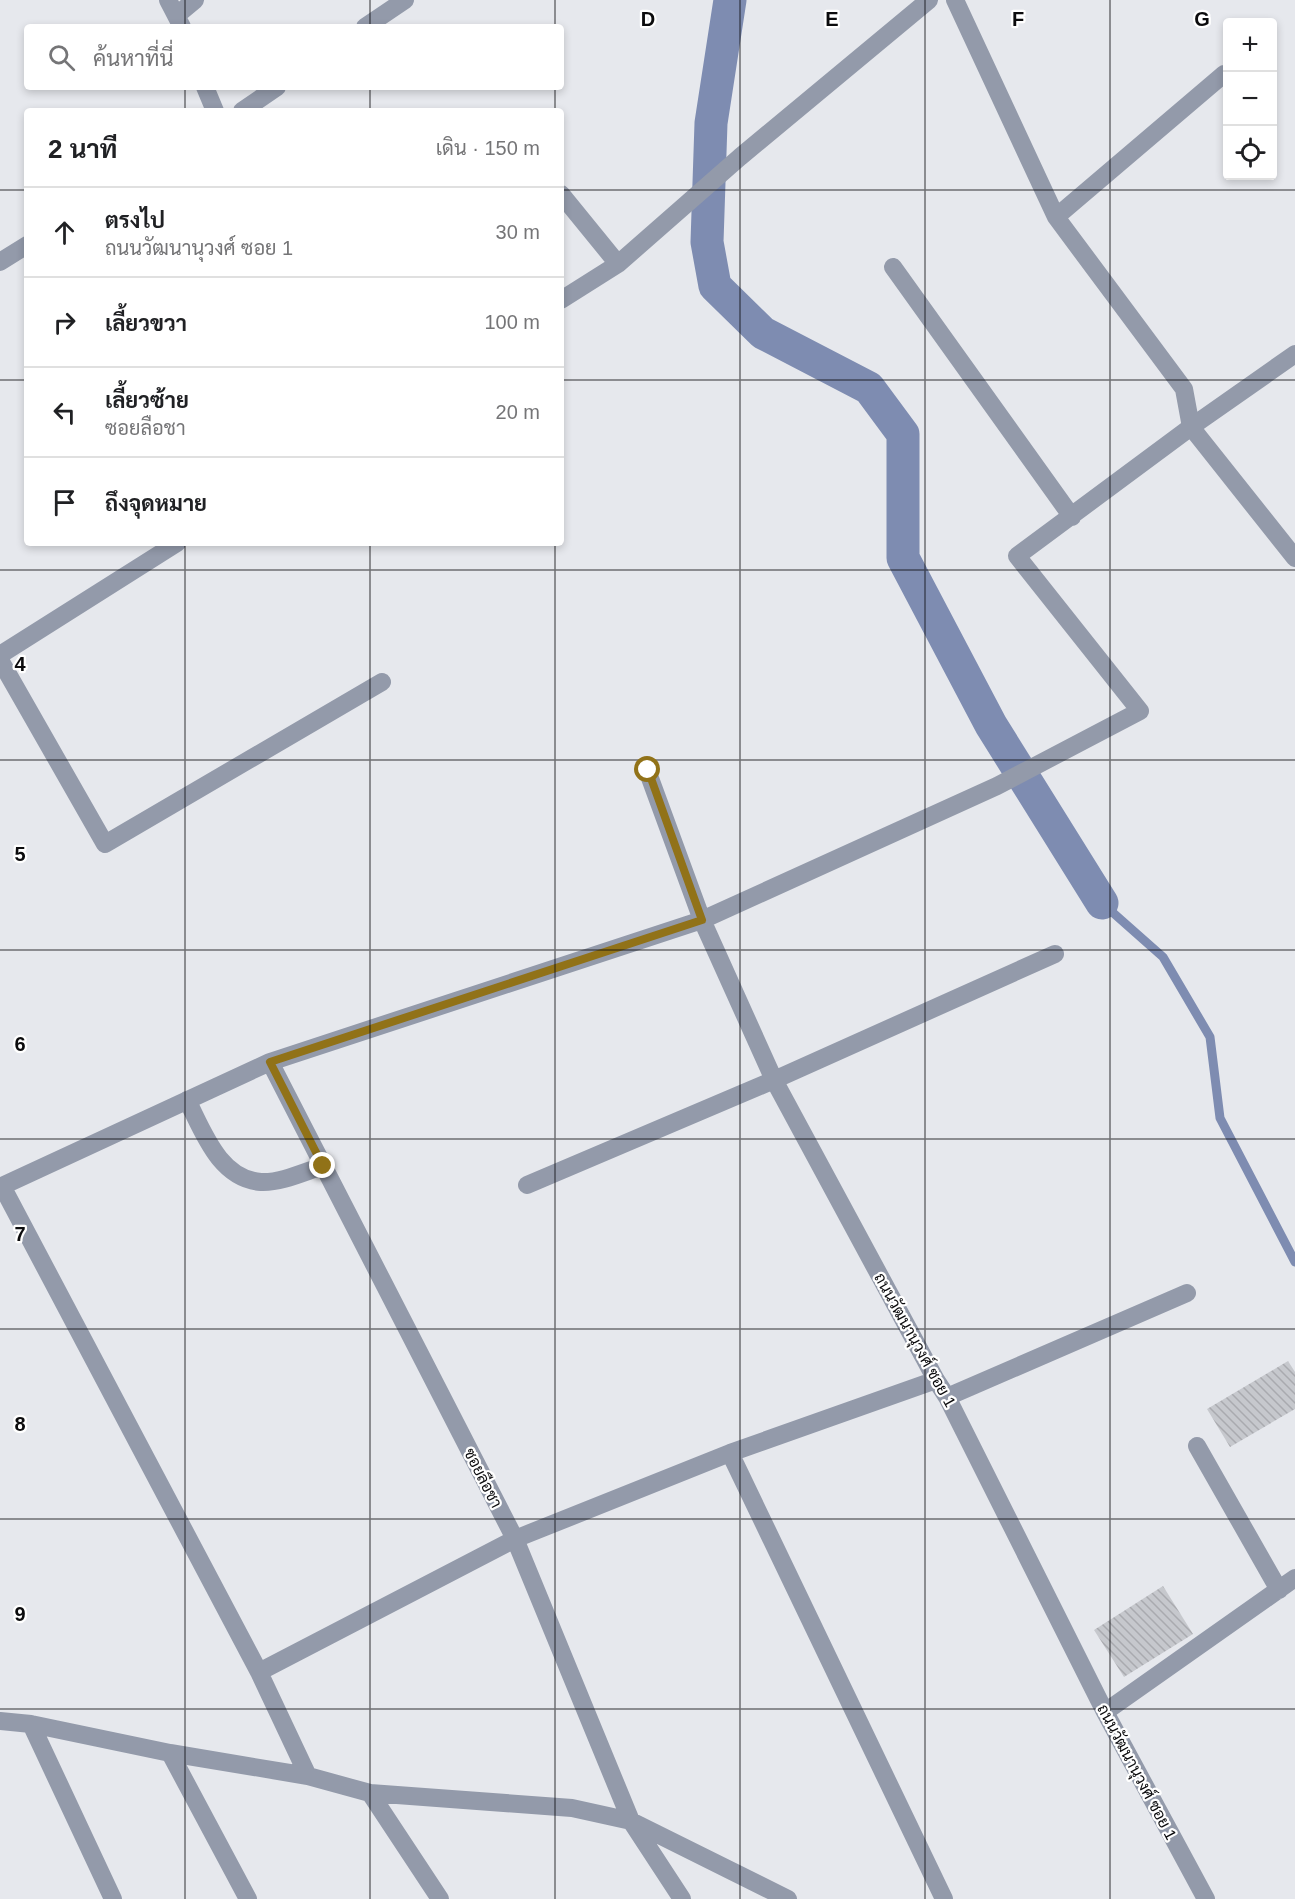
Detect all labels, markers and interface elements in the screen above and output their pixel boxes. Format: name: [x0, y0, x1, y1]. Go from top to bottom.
text: D: [641, 8, 655, 30]
text: E: [825, 8, 839, 30]
text: F: [1012, 8, 1024, 30]
text: G: [1194, 8, 1210, 30]
map controls: [1223, 18, 1277, 180]
button: +: [1223, 18, 1277, 72]
search box: [24, 24, 564, 90]
icon: search: [45, 41, 78, 74]
text: ค้นหาที่นี่: [93, 46, 173, 71]
button: −: [1223, 72, 1277, 126]
button: locate: [1223, 126, 1277, 180]
text: 2 นาที: [48, 134, 117, 164]
text: เดิน · 150 m: [436, 137, 540, 159]
text: ตรงไป: [105, 208, 165, 233]
icon: ahead: [48, 216, 81, 249]
text: 30 m: [496, 221, 540, 243]
text: ถนนวัฒนานุวงศ์ ซอย 1: [105, 237, 293, 259]
icon: right: [48, 306, 81, 339]
text: เลี้ยวขวา: [105, 311, 187, 336]
text: 100 m: [484, 311, 540, 333]
text: เลี้ยวซ้าย: [105, 388, 189, 413]
icon: left: [48, 396, 81, 429]
text: 20 m: [496, 401, 540, 423]
text: ซอยลือชา: [105, 417, 186, 439]
icon: arrive: [48, 486, 81, 519]
text: ถึงจุดหมาย: [105, 491, 207, 516]
text: 4: [14, 653, 26, 675]
route start: [634, 756, 660, 782]
text: 5: [14, 843, 26, 865]
text: 6: [14, 1033, 26, 1055]
route end: [309, 1152, 335, 1178]
text: 7: [14, 1223, 26, 1245]
street label: ถนนวัฒนานุวงศ์ ซอย 1: [868, 1268, 962, 1412]
text: 8: [14, 1413, 26, 1435]
street label: ซอยลือชา: [461, 1444, 507, 1511]
text: 9: [14, 1603, 26, 1625]
street label: ถนนวัฒนานุวงศ์ ซอย 1: [1091, 1700, 1183, 1844]

